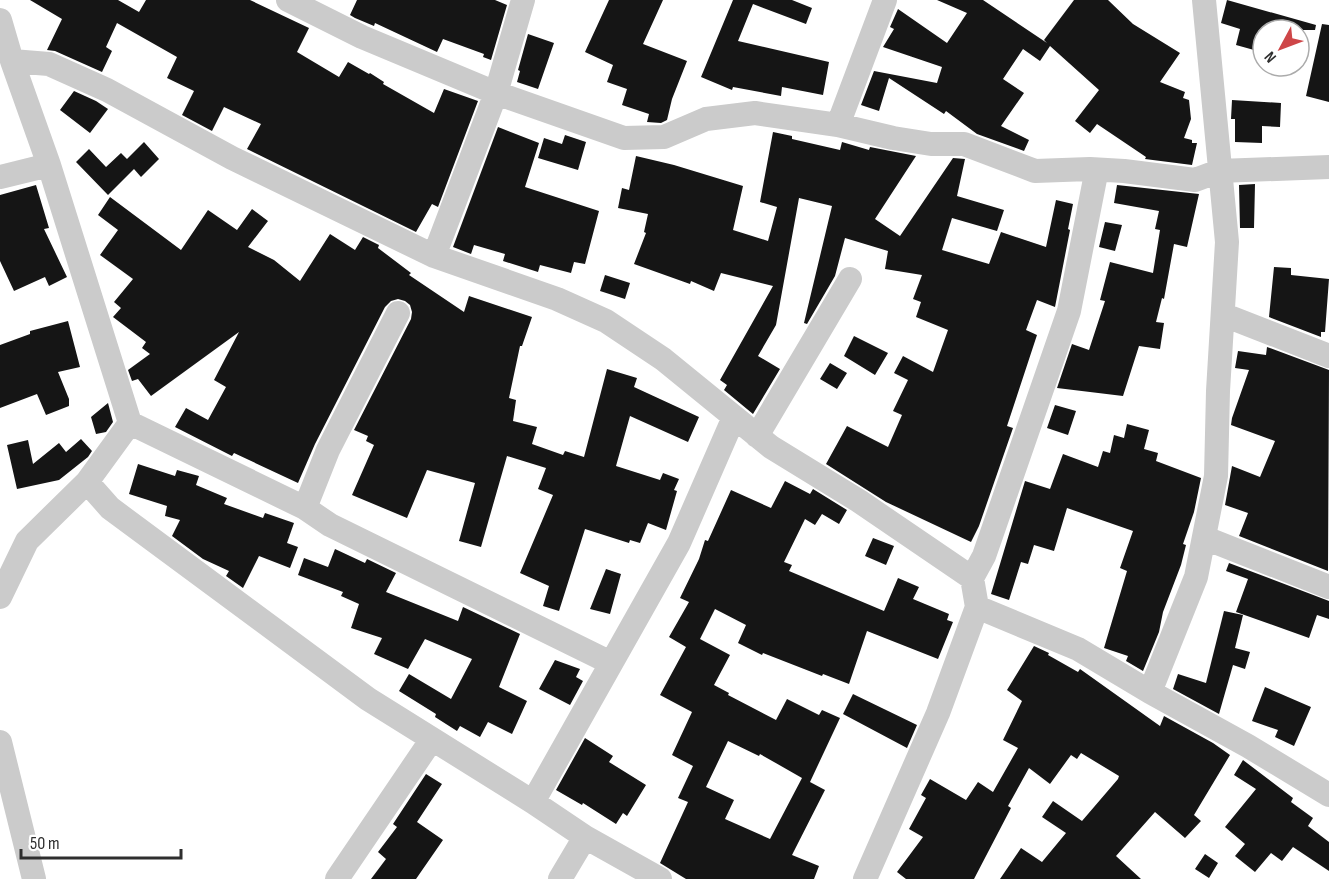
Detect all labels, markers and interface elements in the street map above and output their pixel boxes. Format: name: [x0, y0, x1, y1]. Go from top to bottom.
north arrow: [1251, 18, 1311, 78]
text: N: [1261, 47, 1281, 66]
scale bar: [21, 822, 182, 860]
text: 50 m: [30, 833, 60, 854]

